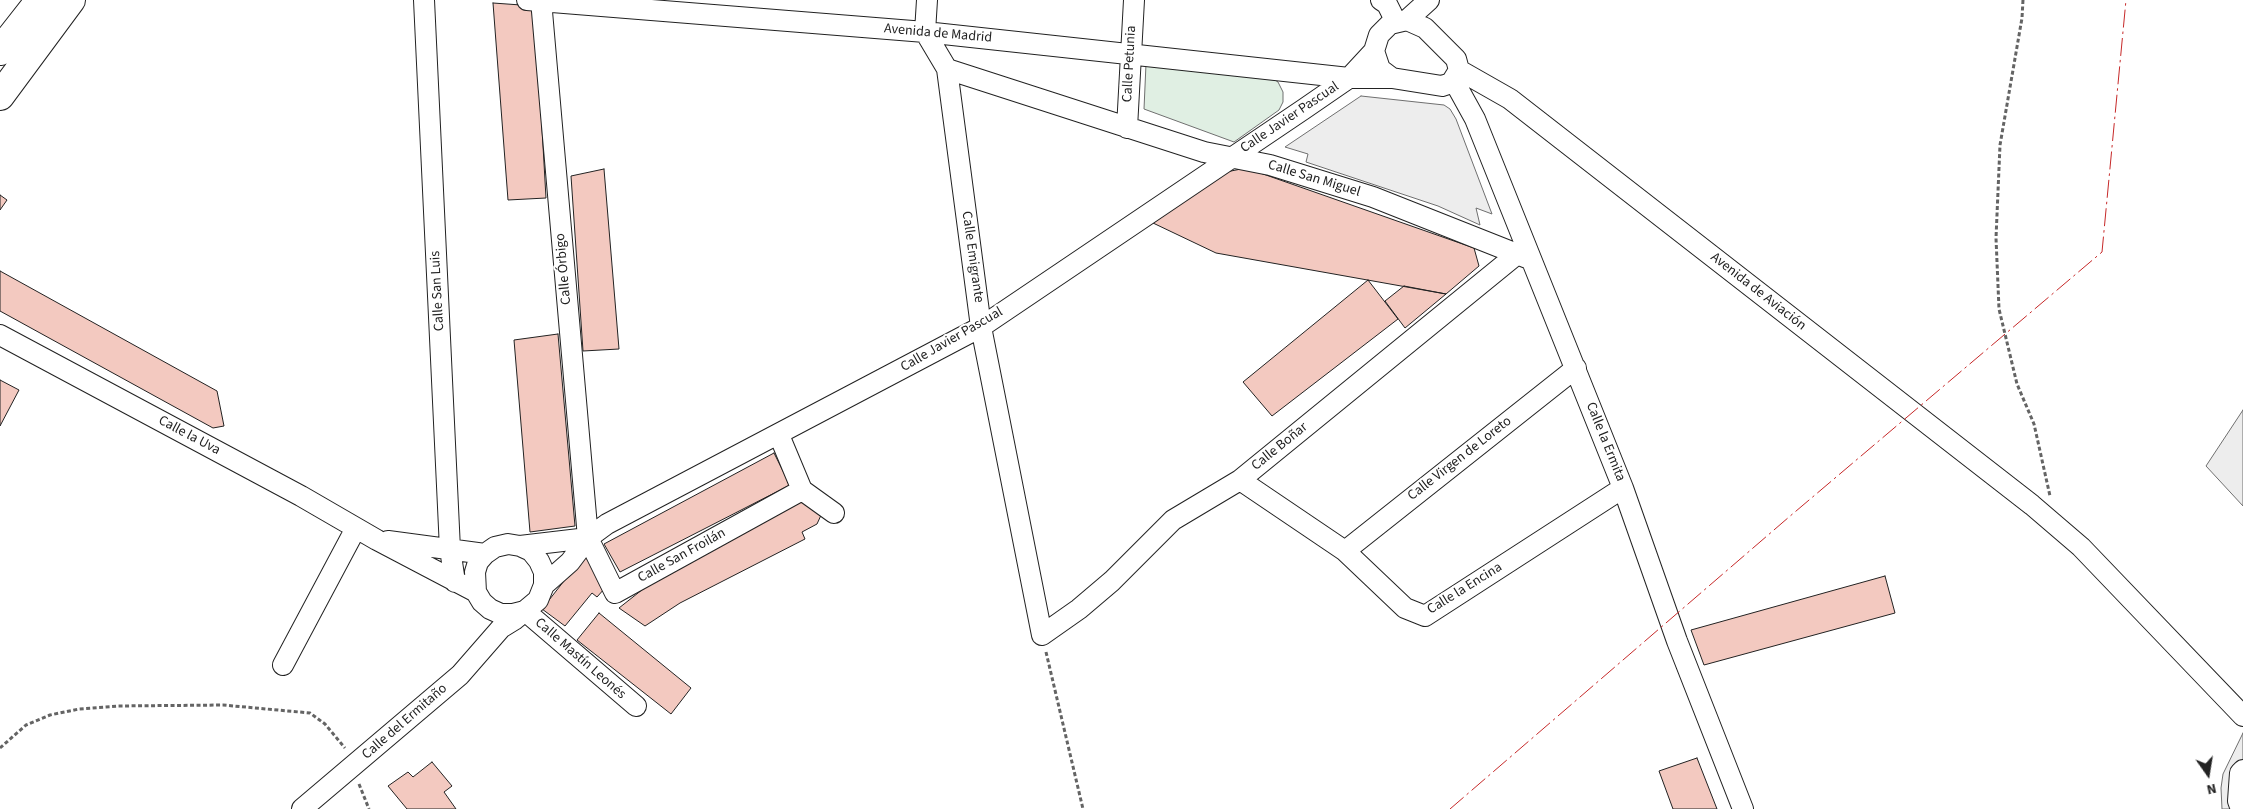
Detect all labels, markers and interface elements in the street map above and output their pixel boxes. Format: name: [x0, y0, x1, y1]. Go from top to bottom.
street label: Avenida de Madrid: [883, 21, 993, 47]
street label: Calle Petunia: [1120, 25, 1140, 103]
street label: Calle Javier Pascual: [1238, 79, 1342, 157]
street label: Calle San Miguel: [1266, 157, 1362, 201]
street label: Calle Emigrante: [957, 210, 987, 304]
street label: Calle Órbigo: [553, 233, 575, 305]
street label: Avenida de Aviación: [1707, 249, 1809, 335]
street label: Calle San Luis: [428, 250, 448, 332]
street label: Calle Javier Pascual: [898, 304, 1006, 376]
street label: Calle la Ermita: [1581, 400, 1629, 484]
street label: Calle la Uva: [155, 413, 223, 459]
street label: Calle Virgen de Loreto: [1405, 413, 1515, 505]
street label: Calle Boñar: [1249, 419, 1311, 475]
street label: Calle San Froilán: [635, 525, 729, 587]
street label: Calle la Encina: [1425, 559, 1505, 619]
street label: Calle Mastín Leonés: [531, 615, 629, 703]
street label: Calle del Ermitaño: [359, 681, 451, 763]
north arrow: [2183, 749, 2233, 799]
text: N: [2205, 778, 2218, 799]

